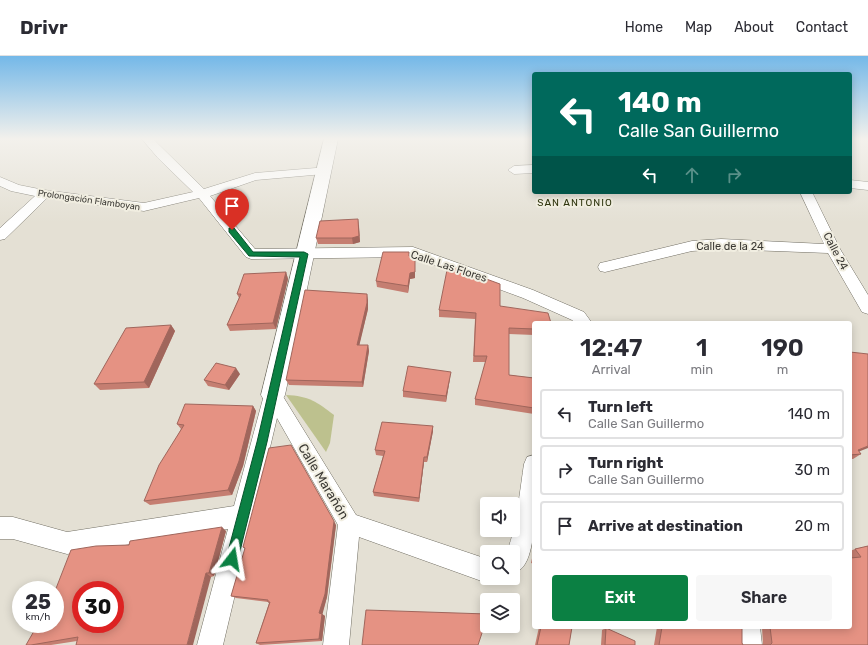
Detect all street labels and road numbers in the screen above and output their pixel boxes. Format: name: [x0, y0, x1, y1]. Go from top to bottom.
street label: Prolongación Flamboyan: [37, 188, 141, 212]
street label: Calle 24: [820, 230, 851, 272]
street label: Calle de la 24: [696, 240, 764, 253]
street label: Calle Las Flores: [409, 248, 489, 285]
street label: Calle Marañón: [295, 441, 352, 522]

